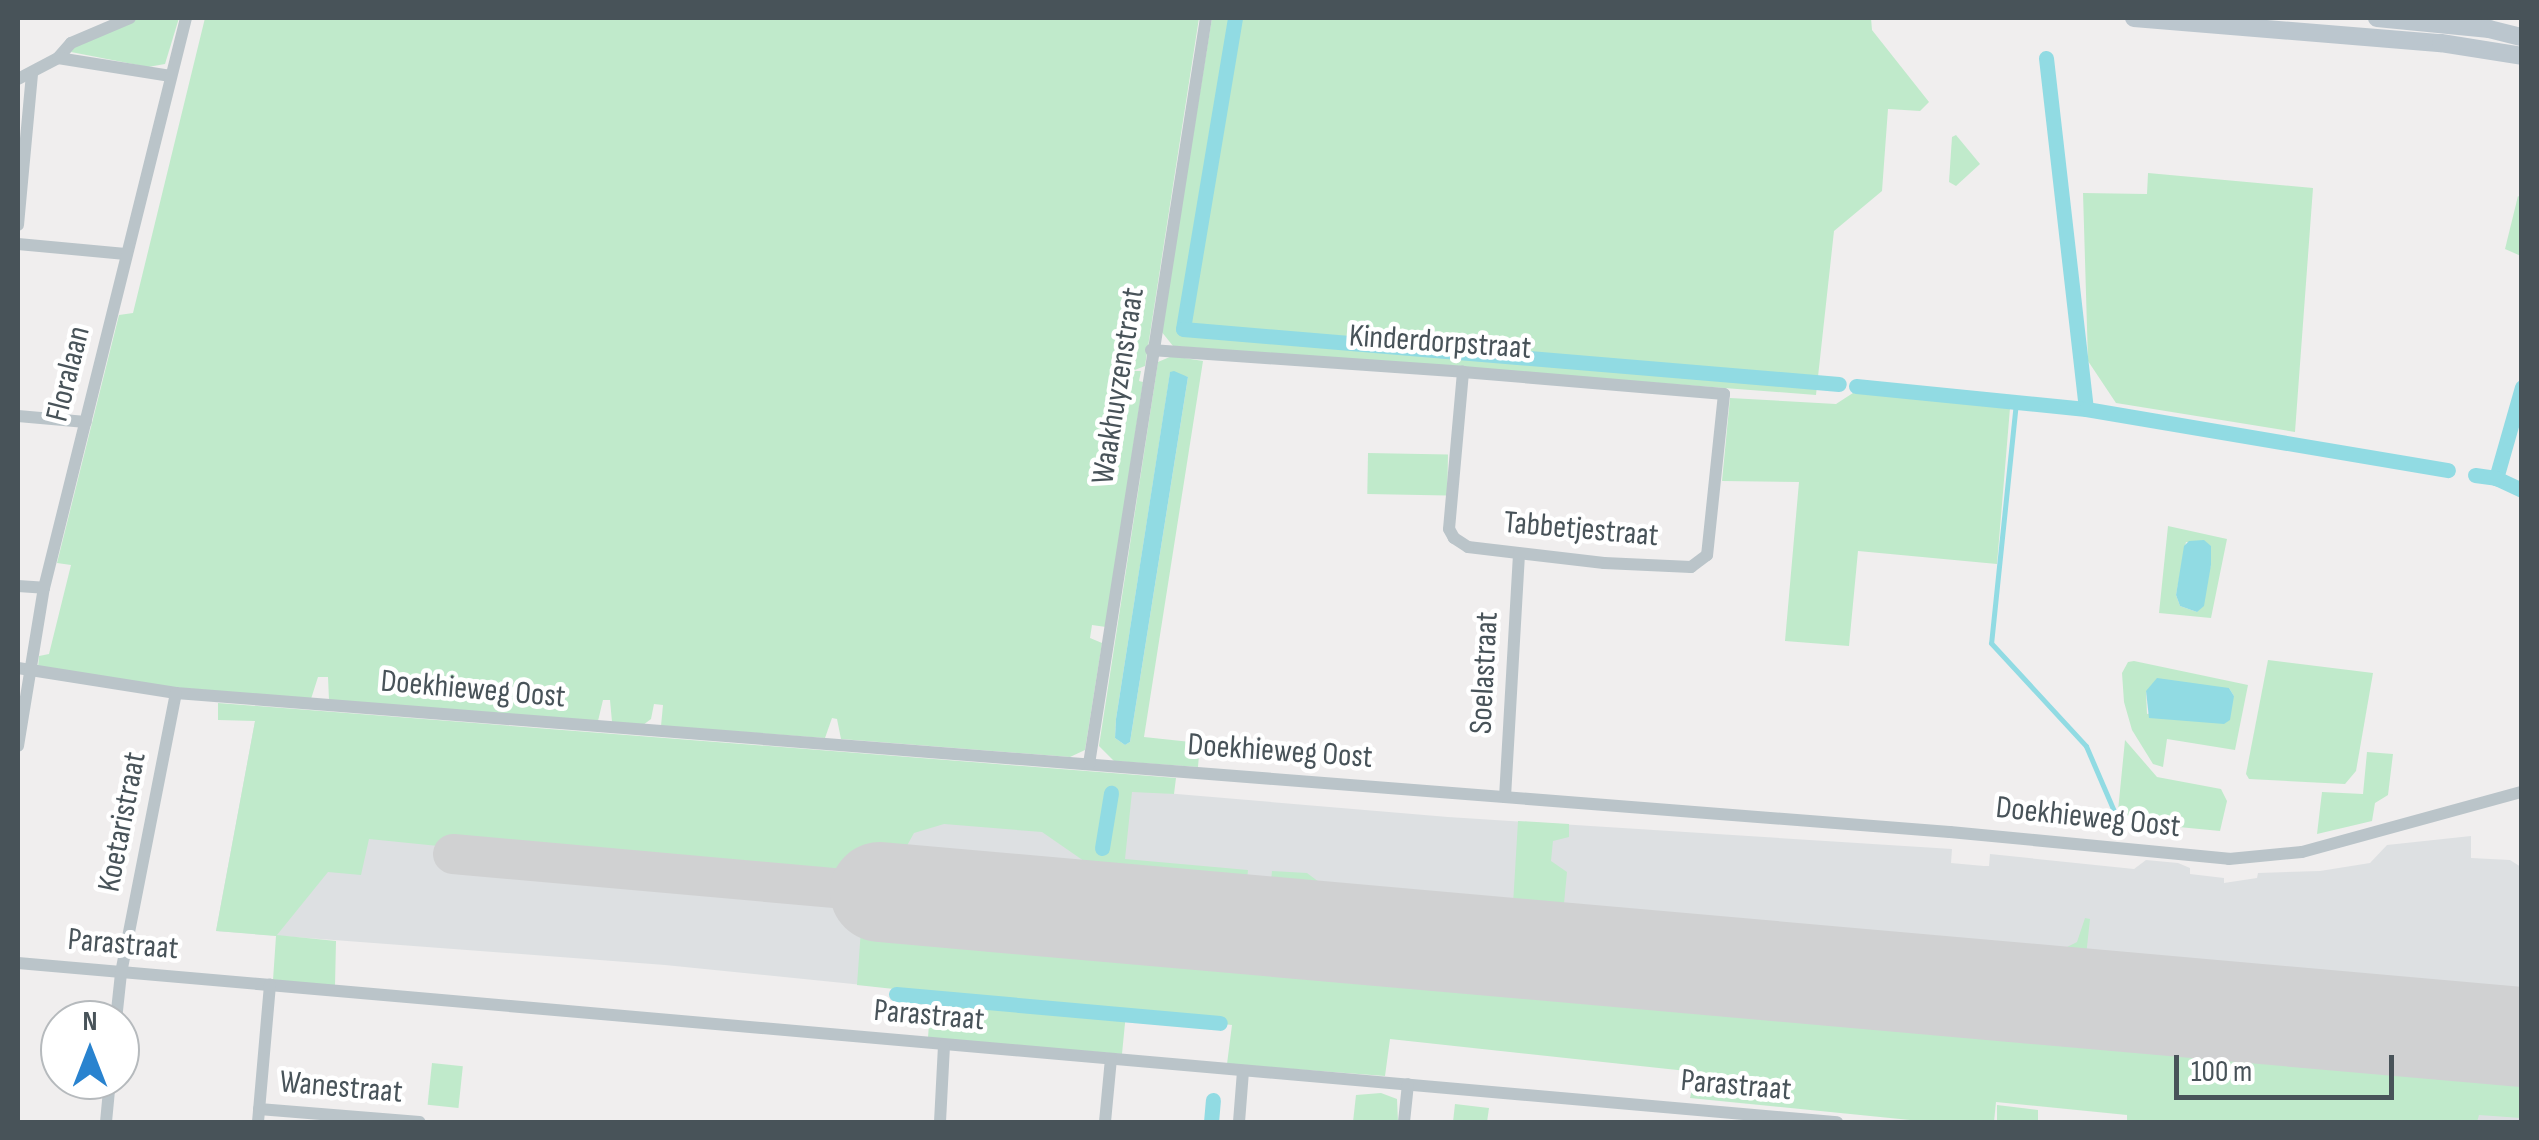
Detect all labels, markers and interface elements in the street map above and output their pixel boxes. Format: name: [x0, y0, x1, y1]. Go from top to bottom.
street label: Waakhuyzenstraat: [1085, 285, 1153, 487]
street label: Kinderdorpstraat: [1348, 317, 1532, 369]
street label: Floralaan: [39, 322, 99, 426]
street label: Tabbetjestraat: [1502, 504, 1660, 556]
street label: Soelastraat: [1463, 611, 1507, 735]
street label: Doekhieweg Oost: [379, 663, 567, 717]
street label: Doekhieweg Oost: [1186, 726, 1374, 778]
street label: Koetaristraat: [91, 749, 155, 895]
street label: Doekhieweg Oost: [1994, 789, 2182, 847]
street label: Parastraat: [66, 921, 180, 969]
street label: Parastraat: [872, 992, 986, 1040]
north arrow: [40, 1000, 140, 1100]
text: N: [83, 1005, 97, 1038]
scale bar: [2179, 1035, 2399, 1097]
text: 100 m: [2191, 1054, 2252, 1090]
street label: Parastraat: [1679, 1062, 1793, 1110]
street label: Wanestraat: [278, 1064, 404, 1112]

